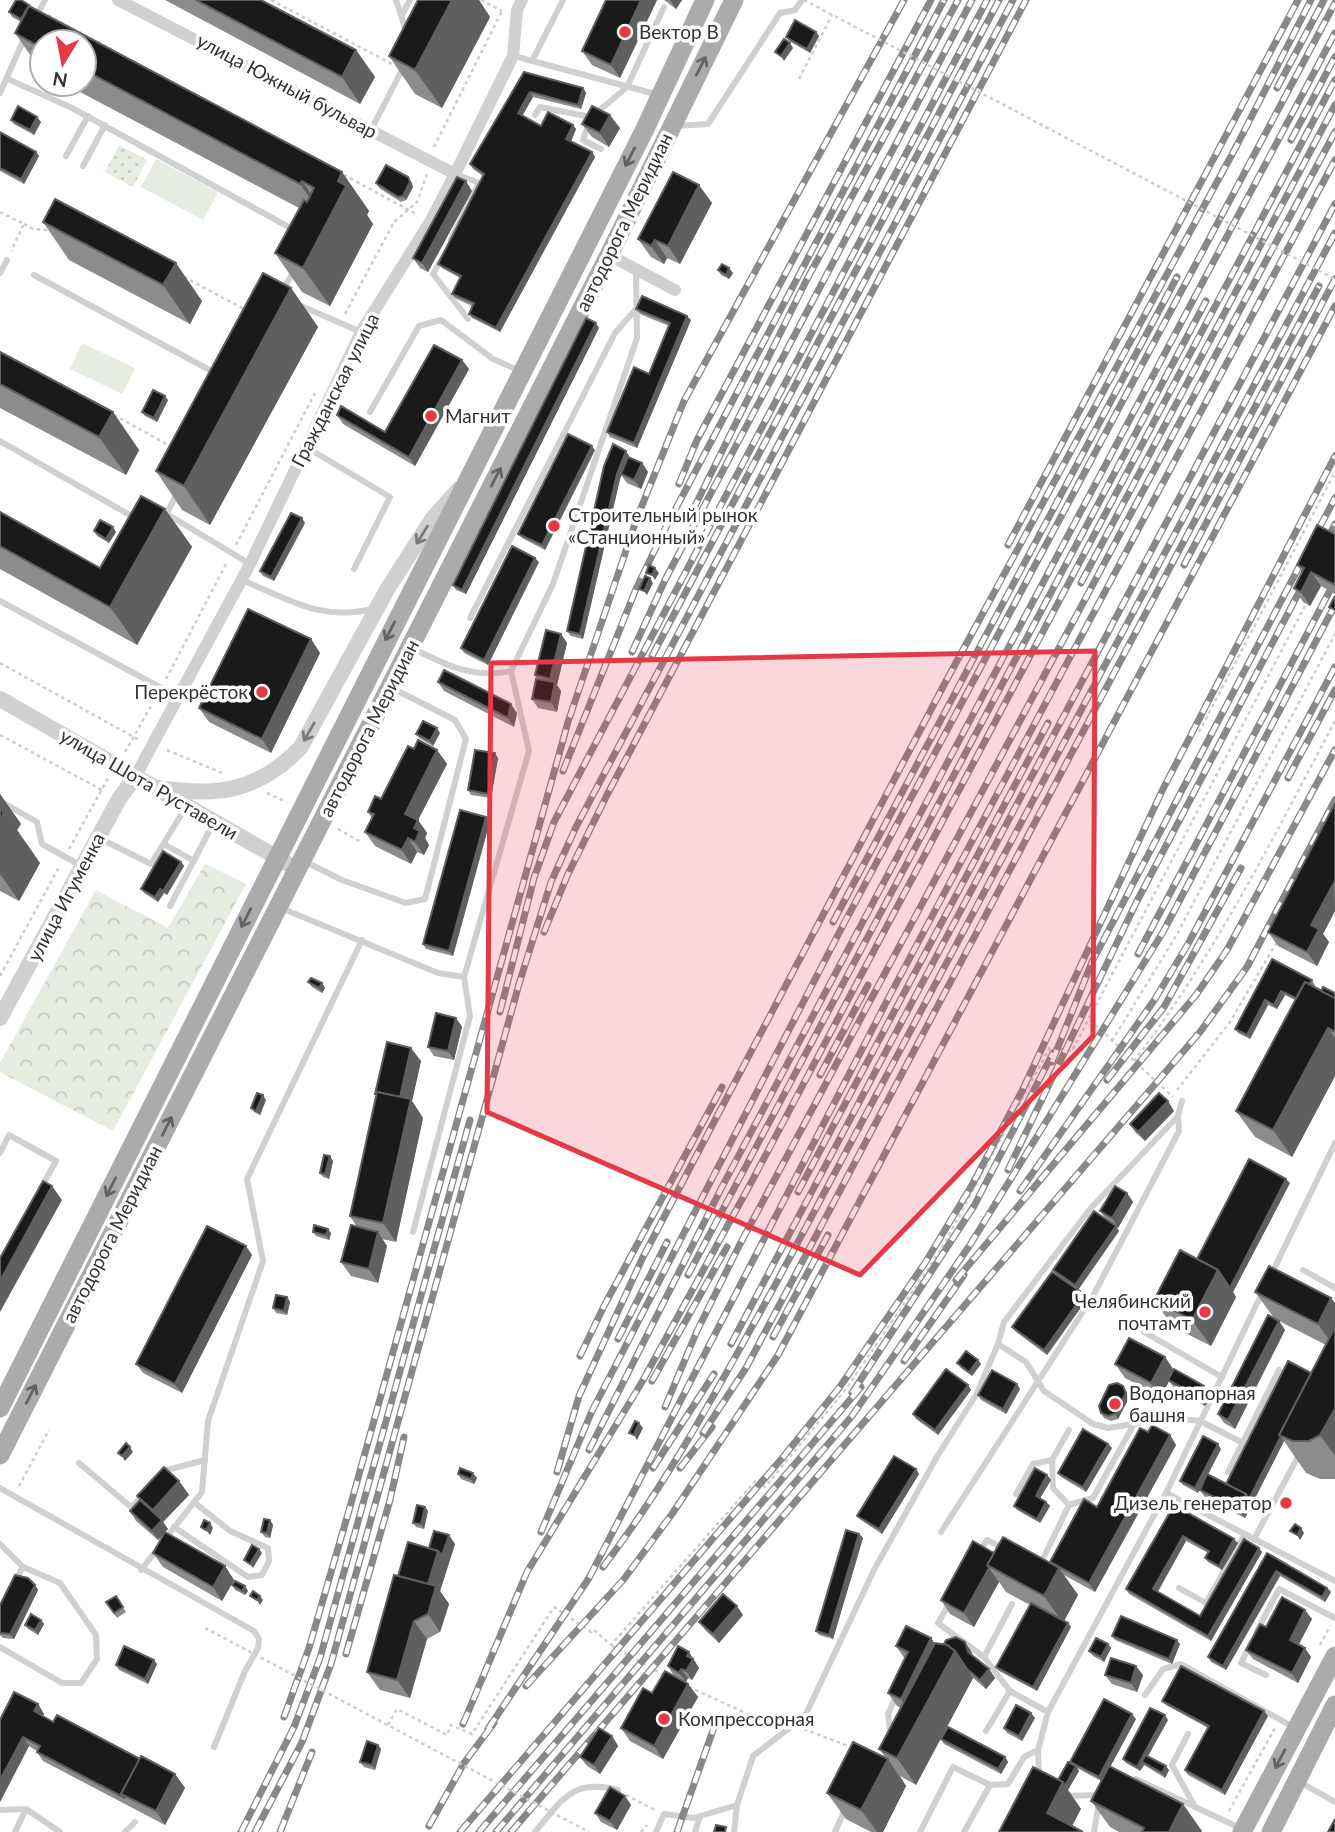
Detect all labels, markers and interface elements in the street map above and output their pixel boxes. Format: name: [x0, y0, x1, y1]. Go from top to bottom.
place label: Вектор В: [639, 20, 719, 43]
marker: Вектор В: [617, 24, 633, 40]
north arrow: [28, 28, 98, 98]
street label: улица Южный бульвар: [193, 28, 381, 143]
one-way arrow: [695, 56, 709, 76]
text: N: [51, 68, 69, 93]
street label: автодорога Меридиан: [570, 129, 677, 315]
one-way arrow: [623, 146, 637, 167]
street label: Гражданская улица: [286, 309, 383, 470]
place label: Магнит: [445, 404, 511, 427]
marker: Магнит: [423, 408, 439, 424]
one-way arrow: [490, 467, 504, 488]
place label: Строительный рынок «Станционный»: [568, 503, 758, 548]
marker: Строительный рынок «Станционный»: [546, 518, 562, 534]
one-way arrow: [414, 524, 428, 544]
one-way arrow: [383, 620, 397, 641]
street label: автодорога Меридиан: [314, 635, 423, 820]
place label: Перекрёсток: [134, 680, 248, 703]
marker: Перекрёсток: [254, 684, 270, 700]
one-way arrow: [302, 722, 316, 742]
street label: улица Шота Руставели: [56, 723, 242, 844]
street label: улица Игуменка: [22, 829, 109, 965]
one-way arrow: [239, 907, 253, 928]
one-way arrow: [161, 1116, 175, 1137]
street label: автодорога Меридиан: [57, 1141, 166, 1326]
one-way arrow: [104, 1176, 118, 1197]
place label: Челябинский почтамт: [1075, 1289, 1191, 1334]
marker: Челябинский почтамт: [1197, 1304, 1213, 1320]
place label: Водонапорная башня: [1129, 1381, 1256, 1426]
one-way arrow: [25, 1384, 39, 1405]
marker: Водонапорная башня: [1107, 1396, 1123, 1412]
place label: Дизель генератор: [1114, 1491, 1272, 1514]
marker: Дизель генератор: [1278, 1495, 1294, 1511]
place label: Компрессорная: [678, 1707, 814, 1730]
marker: Компрессорная: [656, 1711, 672, 1727]
one-way arrow: [1273, 1748, 1286, 1769]

